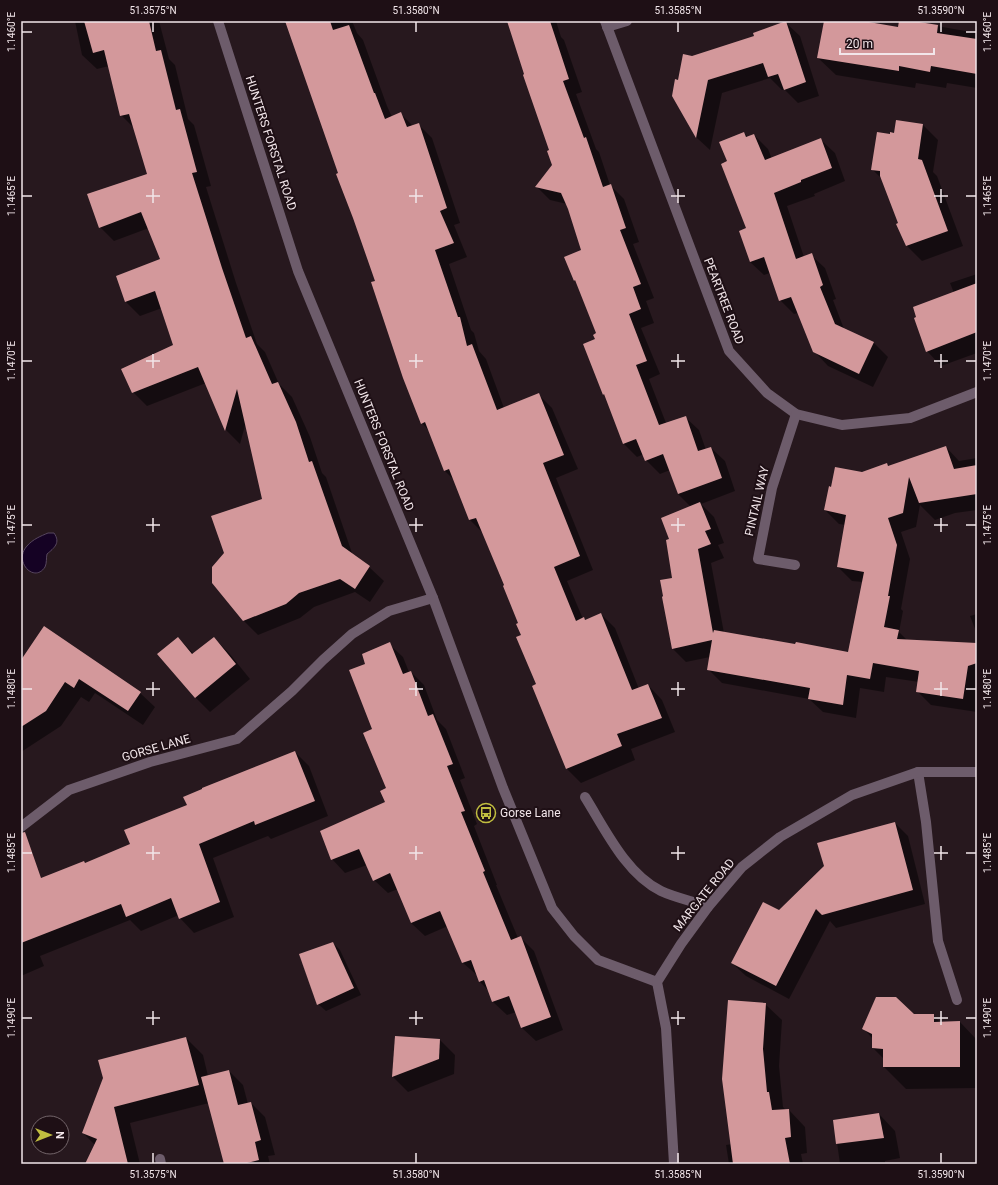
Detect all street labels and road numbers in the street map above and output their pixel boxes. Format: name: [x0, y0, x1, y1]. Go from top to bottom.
street label: HUNTERS FORSTAL ROAD: [243, 74, 299, 212]
street label: PEARTREE ROAD: [701, 256, 747, 346]
street label: HUNTERS FORSTAL ROAD: [351, 377, 417, 513]
street label: PINTAIL WAY: [742, 464, 772, 537]
street label: GORSE LANE: [120, 732, 192, 764]
street label: MARGATE ROAD: [670, 856, 738, 934]

